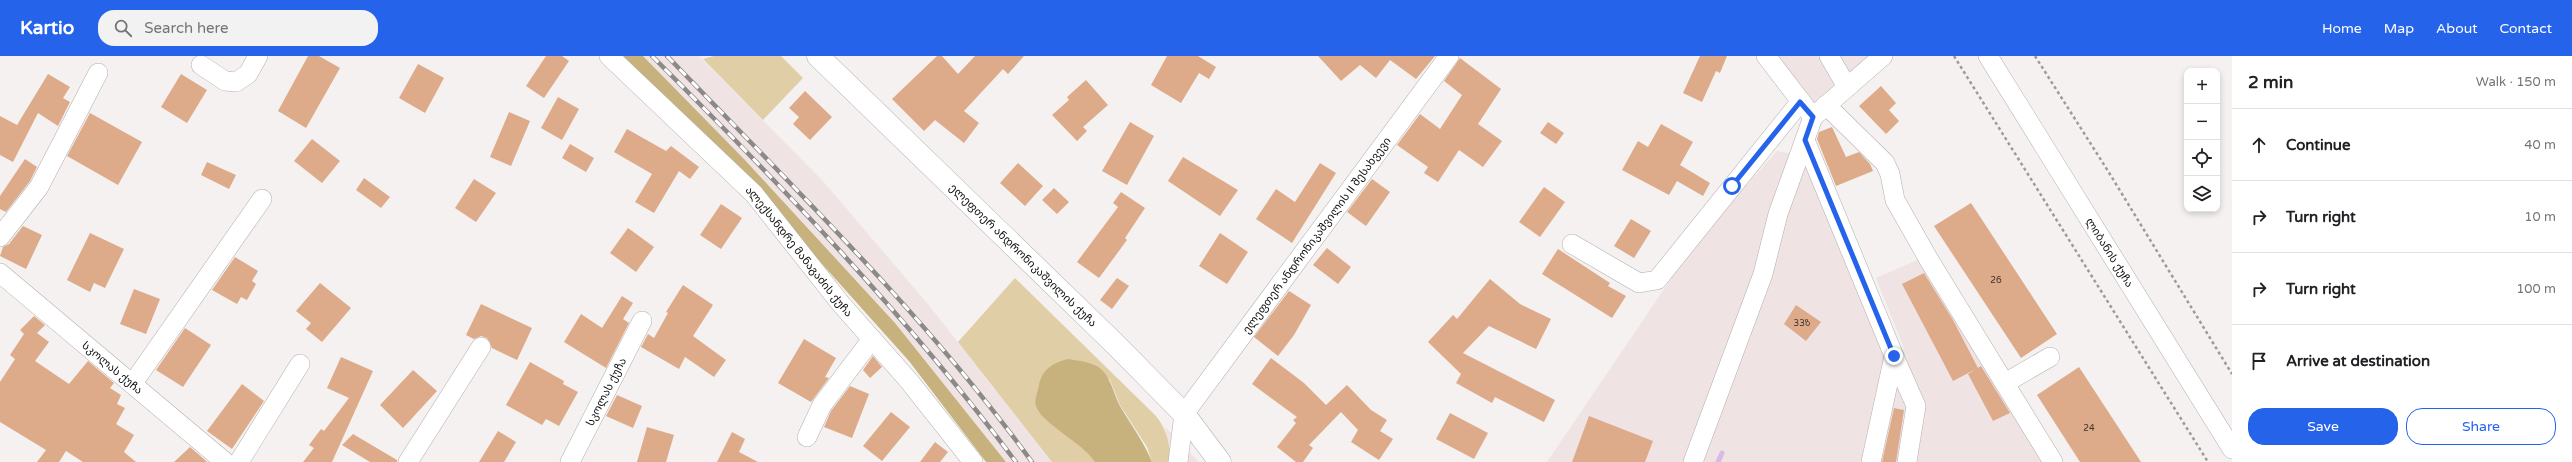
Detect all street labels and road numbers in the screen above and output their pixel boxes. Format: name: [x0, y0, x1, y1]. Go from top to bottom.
street label: ელეფთერ ანდრონიკაშვილის II შესახვევი: [1240, 134, 1393, 336]
street label: ელეფთერ ანდრონიკაშვილის ქუჩა: [947, 181, 1100, 329]
street label: ალექსანდრე მანაგაძის ქუჩა: [743, 183, 855, 319]
street label: ლიბანის ქუჩა: [2083, 215, 2136, 289]
street label: სკოლას ქუჩა: [80, 338, 145, 397]
street label: სკოლას ქუჩა: [583, 355, 629, 428]

